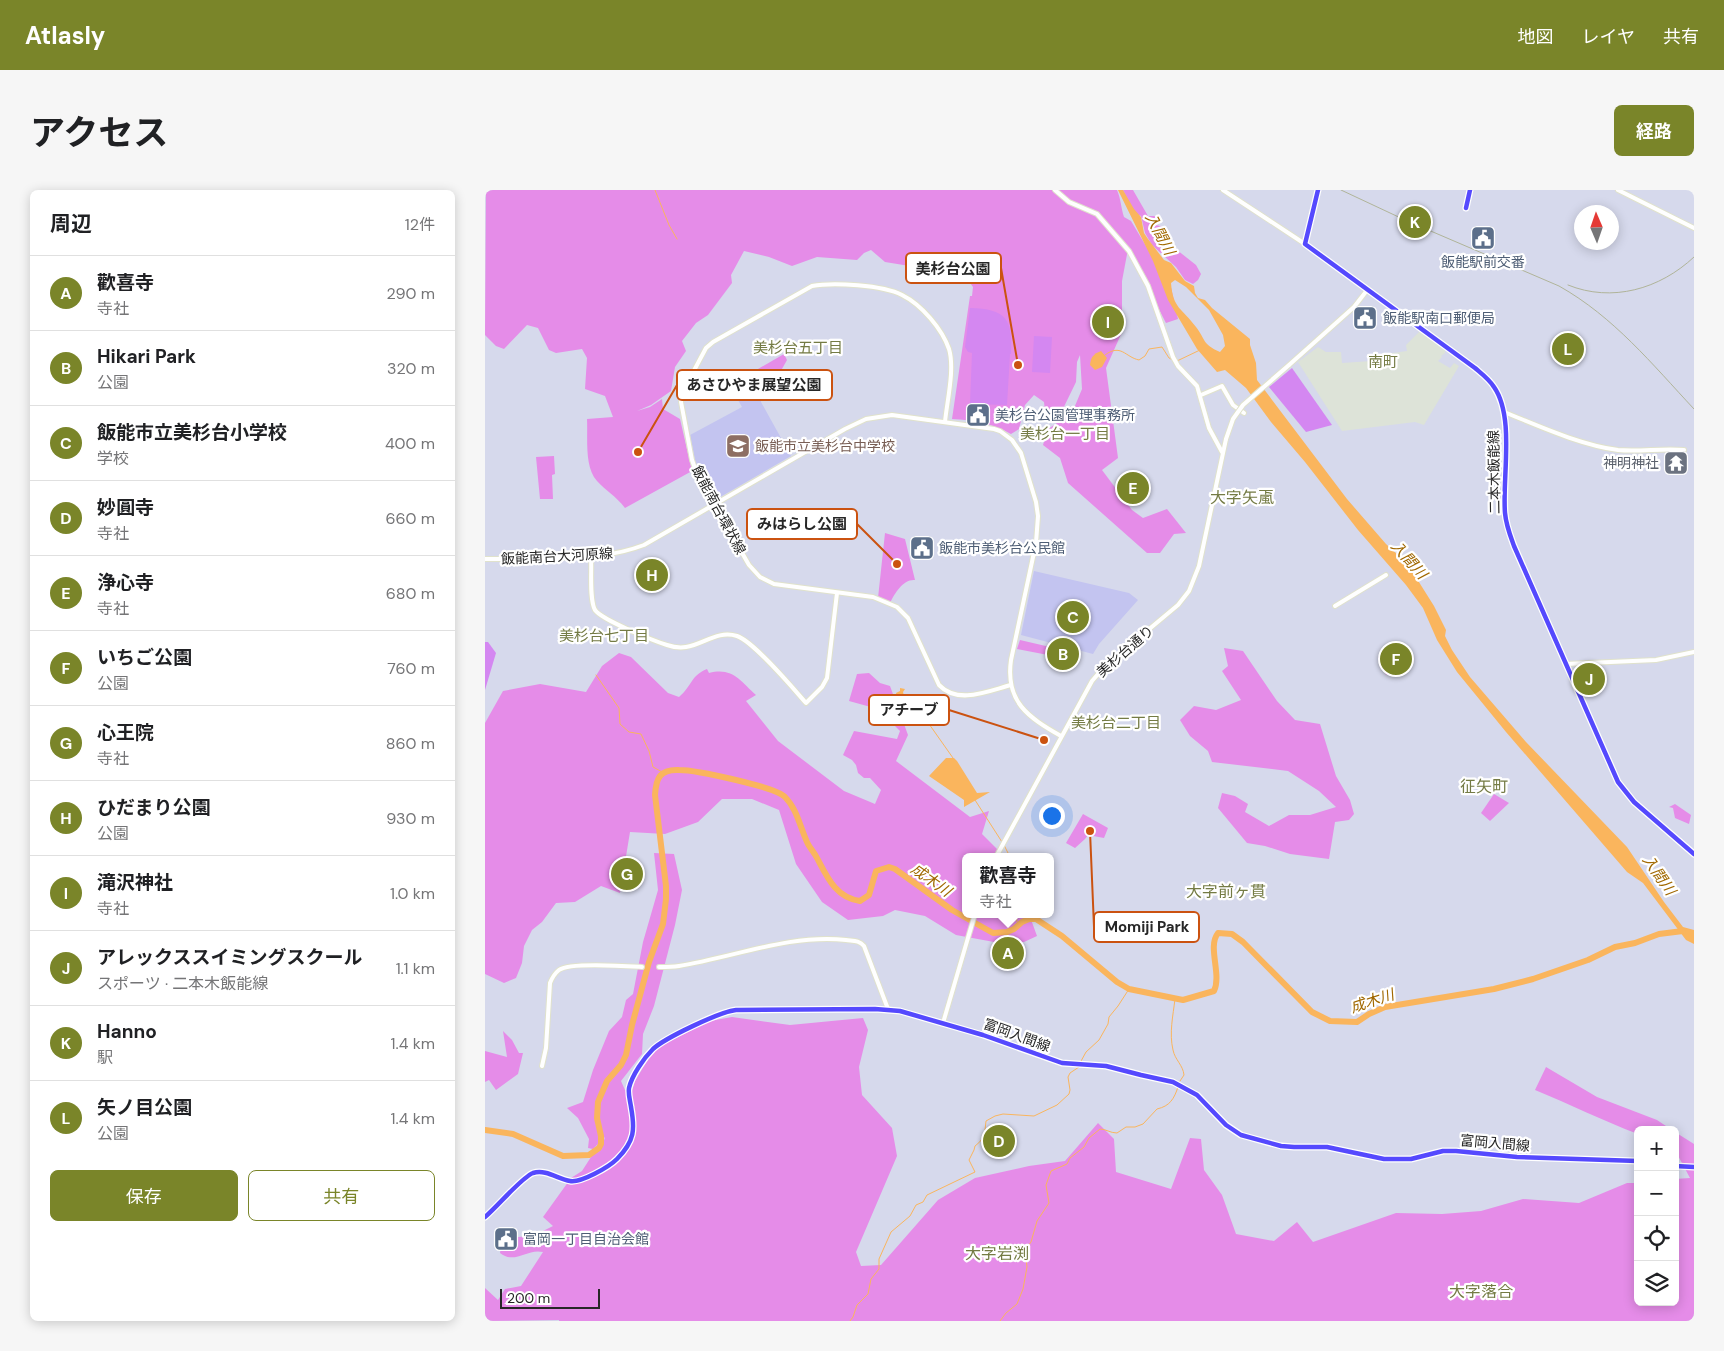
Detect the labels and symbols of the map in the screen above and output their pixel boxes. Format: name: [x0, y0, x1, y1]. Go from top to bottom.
pin: K: [1399, 203, 1431, 241]
north arrow: [1574, 205, 1619, 250]
water label: 入間川: [1141, 209, 1180, 260]
public building icon: 飯能駅前交番: [1470, 225, 1496, 251]
callout: 美杉台公園: [906, 253, 1001, 283]
place label: 飯能駅前交番: [1441, 253, 1525, 271]
text: 美杉台公園: [915, 259, 991, 279]
pin: I: [1092, 303, 1124, 341]
public building icon: 飯能駅南口郵便局: [1352, 305, 1378, 331]
place label: 飯能駅南口郵便局: [1383, 309, 1495, 327]
pin: L: [1552, 330, 1584, 368]
district label: 美杉台五丁目: [753, 338, 843, 358]
district label: 南町: [1368, 352, 1398, 372]
callout: あさひやま展望公園: [677, 370, 832, 400]
text: あさひやま展望公園: [686, 375, 822, 395]
public building icon: 美杉台公園管理事務所: [965, 402, 991, 428]
place label: 美杉台公園管理事務所: [995, 406, 1135, 424]
district label: 美杉台一丁目: [1020, 424, 1110, 444]
street label: 二本木飯能線: [1484, 430, 1504, 514]
school or university icon: 飯能市立美杉台中学校: [725, 433, 751, 459]
place label: 飯能市立美杉台中学校: [755, 437, 895, 455]
temple icon: 神明神社: [1663, 450, 1689, 476]
place label: 神明神社: [1603, 454, 1659, 472]
street label: 飯能南台環状線: [688, 463, 750, 557]
pin: E: [1117, 469, 1149, 507]
district label: 大字矢颪: [1210, 487, 1274, 508]
callout: みはらし公園: [747, 509, 857, 539]
text: みはらし公園: [757, 514, 847, 534]
public building icon: 飯能市美杉台公民館: [909, 535, 935, 561]
water label: 入間川: [1387, 537, 1433, 585]
place label: 飯能市美杉台公民館: [939, 539, 1065, 557]
street label: 飯能南台大河原線: [501, 544, 613, 568]
pin: H: [636, 556, 668, 594]
pin: C: [1057, 598, 1089, 636]
street label: 美杉台通り: [1093, 621, 1157, 681]
district label: 美杉台七丁目: [559, 626, 649, 646]
pin: B: [1047, 635, 1079, 673]
pin: F: [1380, 640, 1412, 678]
pin: J: [1573, 660, 1605, 698]
callout: アチーブ: [869, 695, 949, 725]
text: アチーブ: [880, 700, 938, 720]
district label: 美杉台二丁目: [1071, 713, 1161, 733]
district label: 征矢町: [1460, 776, 1508, 797]
your location: [1039, 803, 1065, 829]
water label: 入間川: [1638, 851, 1681, 901]
pin: G: [611, 855, 643, 893]
water label: 成木川: [907, 859, 957, 902]
district label: 大字前ヶ貫: [1186, 881, 1266, 902]
callout: Momiji Park: [1094, 912, 1199, 942]
text: Momiji Park: [1105, 917, 1190, 937]
pin: A: [992, 934, 1024, 972]
water label: 成木川: [1348, 984, 1398, 1017]
street label: 富岡入間線: [981, 1015, 1053, 1055]
pin: D: [983, 1122, 1015, 1160]
street label: 富岡入間線: [1459, 1131, 1531, 1155]
public building icon: 富岡一丁目自治会館: [493, 1226, 519, 1252]
place label: 富岡一丁目自治会館: [523, 1230, 649, 1248]
district label: 大字岩渕: [965, 1243, 1029, 1264]
district label: 大字落合: [1449, 1281, 1513, 1302]
scale bar: [500, 1286, 600, 1309]

